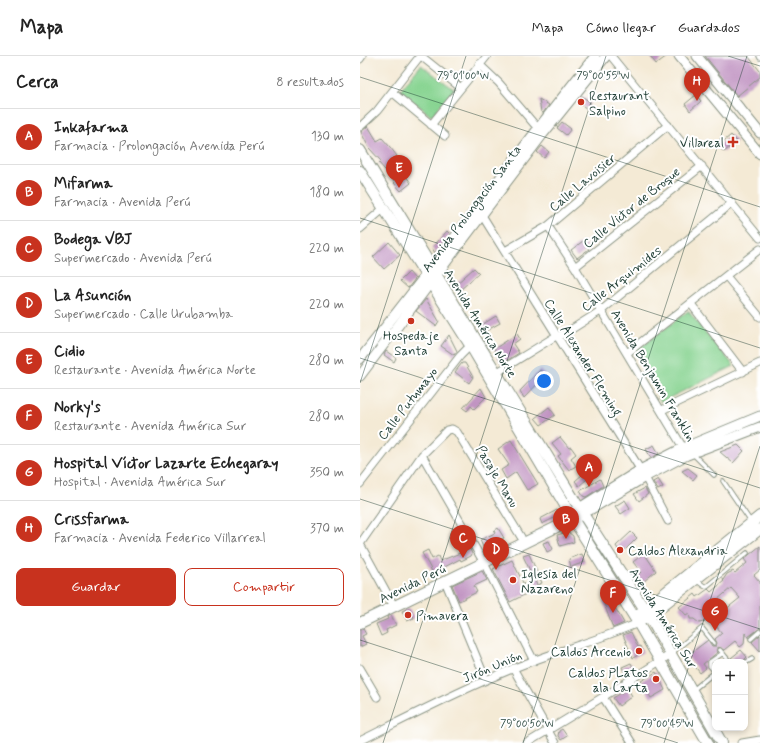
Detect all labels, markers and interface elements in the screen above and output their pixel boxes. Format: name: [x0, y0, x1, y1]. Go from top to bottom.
text: Mapa: [20, 15, 63, 40]
text: Mapa: [532, 19, 564, 37]
text: Cómo llegar: [586, 19, 656, 37]
text: Guardados: [678, 19, 740, 37]
pin: H: [684, 68, 710, 101]
text: 79°01'00"W: [437, 69, 489, 83]
text: 79°00'55"W: [577, 69, 629, 83]
text: Cerca: [16, 71, 59, 93]
text: 8 resultados: [276, 74, 344, 91]
place label: Restaurant Salpino: [589, 88, 649, 120]
marker: Restaurant Salpino: [576, 97, 586, 107]
text: Inkafarma: [54, 118, 128, 138]
text: A: [25, 128, 33, 145]
text: 130 m: [311, 128, 344, 145]
place label: Villareal: [680, 135, 724, 152]
marker: Villareal: [727, 136, 739, 148]
text: Farmacia · Prolongación Avenida Perú: [54, 138, 264, 155]
street label: Avenida Prolongación Santa: [419, 142, 526, 277]
street label: Calle Lavoisier: [546, 150, 620, 216]
pin: E: [386, 155, 412, 188]
street label: Calle Victor de Broque: [580, 164, 684, 253]
text: Mifarma: [54, 174, 112, 194]
text: B: [25, 184, 33, 201]
text: 180 m: [309, 184, 344, 201]
text: Farmacia · Avenida Perú: [54, 194, 190, 211]
text: Bodega VBJ: [54, 230, 132, 250]
text: C: [24, 240, 34, 257]
text: 220 m: [309, 240, 344, 257]
street label: Calle Arquimides: [578, 242, 666, 316]
text: Supermercado · Avenida Perú: [54, 250, 212, 267]
street label: Avenida América Norte: [439, 266, 520, 381]
text: La Asunción: [54, 286, 131, 306]
text: D: [25, 296, 33, 313]
text: 220 m: [309, 296, 344, 313]
street label: Calle Alexander Fleming: [538, 296, 626, 421]
text: Supermercado · Calle Urubamba: [54, 306, 233, 323]
street label: Avenida Benjamin Franklin: [606, 307, 699, 445]
marker: Hospedaje Santa: [406, 316, 416, 326]
place label: Hospedaje Santa: [383, 328, 439, 360]
text: Cidio: [54, 342, 85, 362]
text: E: [25, 352, 33, 369]
text: 280 m: [309, 352, 344, 369]
text: Restaurante · Avenida América Norte: [54, 362, 256, 379]
street label: Calle Putumayo: [374, 364, 442, 444]
your location: [534, 371, 554, 391]
text: Norky's: [54, 398, 101, 418]
text: F: [26, 408, 32, 425]
text: 280 m: [309, 408, 344, 425]
text: Restaurante · Avenida América Sur: [54, 418, 247, 435]
street label: Pasaje Manu: [472, 443, 522, 511]
text: Hospital Víctor Lazarte Echegaray: [54, 454, 278, 474]
pin: A: [576, 454, 602, 487]
text: G: [25, 464, 33, 481]
text: 350 m: [310, 464, 344, 481]
text: Hospital · Avenida América Sur: [54, 474, 226, 491]
pin: B: [553, 506, 579, 539]
text: Crissfarma: [54, 510, 129, 530]
text: H: [25, 520, 33, 537]
text: 370 m: [310, 520, 344, 537]
pin: C: [450, 525, 476, 558]
text: Farmacia · Avenida Federico Villarreal: [54, 530, 266, 547]
pin: D: [483, 537, 509, 570]
place label: Caldos Alexandria: [628, 543, 727, 560]
marker: Caldos Alexandria: [615, 545, 625, 555]
street label: Avenida Perú: [377, 561, 449, 608]
street label: Avenida América Sur: [625, 565, 701, 673]
place label: Iglesia del Nazareno: [521, 566, 577, 598]
button: Guardar: [16, 568, 176, 606]
button: Compartir: [184, 568, 344, 606]
marker: Iglesia del Nazareno: [508, 575, 518, 585]
pin: F: [600, 580, 626, 613]
pin: G: [702, 598, 728, 631]
place label: Pimavera: [416, 608, 469, 625]
marker: Pimavera: [403, 610, 413, 620]
place label: Caldos Arcenio: [551, 644, 631, 661]
marker: Caldos Arcenio: [634, 646, 644, 656]
street label: Jirón Unión: [460, 647, 525, 687]
map controls: [712, 659, 748, 731]
button: +: [712, 659, 748, 695]
place label: Caldos PLatos ala Carta: [568, 665, 648, 697]
marker: Caldos PLatos ala Carta: [651, 674, 661, 684]
button: −: [712, 695, 748, 731]
text: 79°00'50"W: [500, 717, 554, 731]
text: 79°00'45"W: [641, 717, 693, 731]

